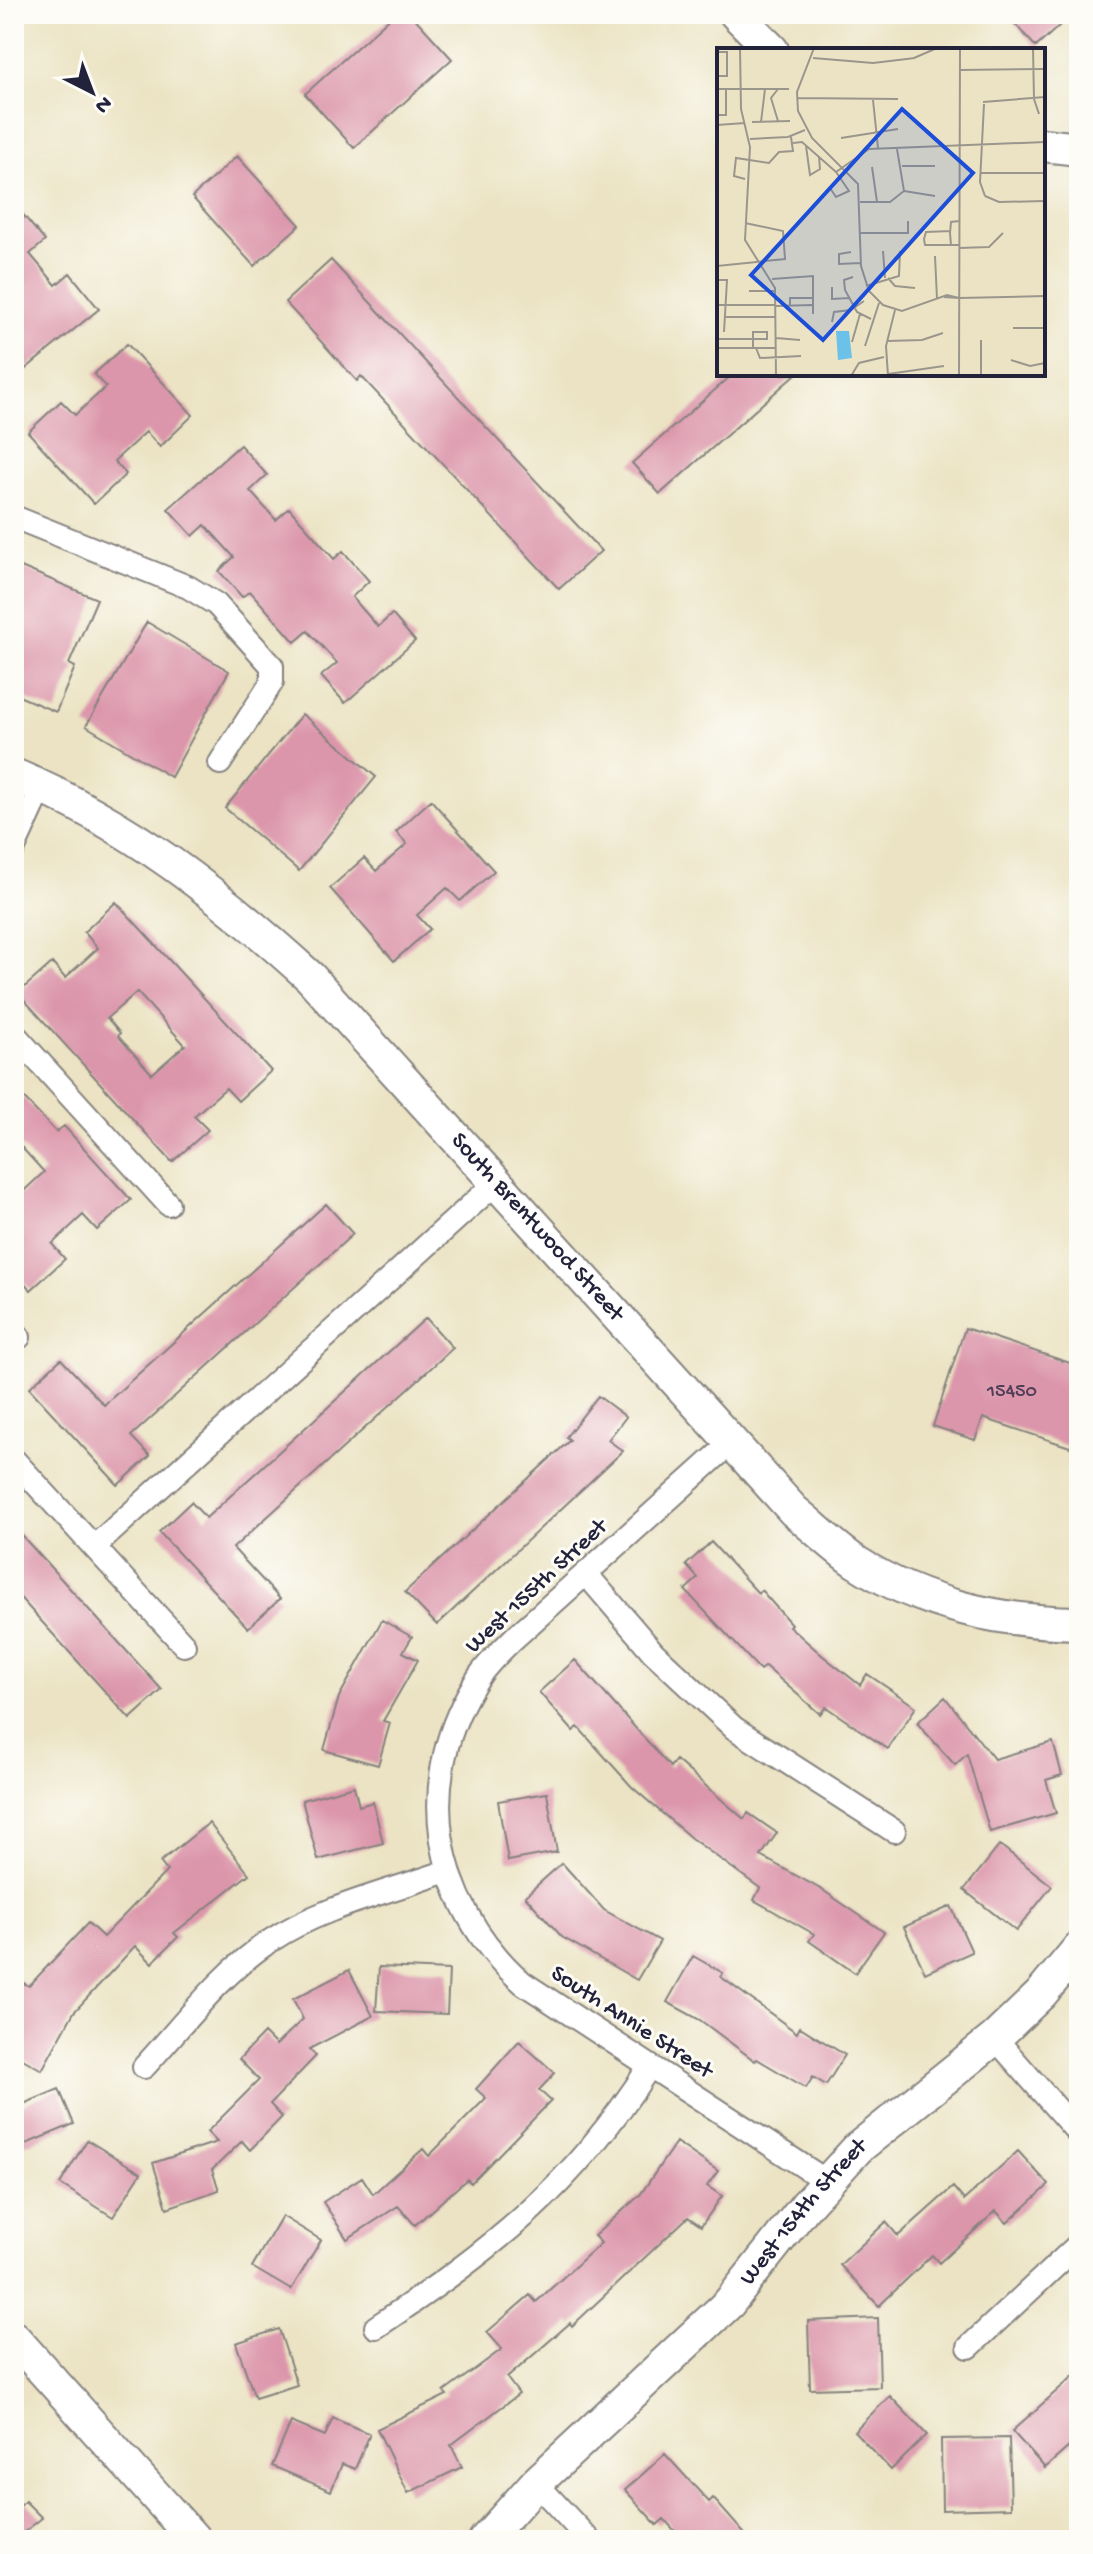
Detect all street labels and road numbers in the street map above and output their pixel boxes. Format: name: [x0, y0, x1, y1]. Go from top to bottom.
street label: South Brentwood Street: [444, 1127, 631, 1329]
street label: West 155th Street: [460, 1512, 616, 1660]
street label: South Annie Street: [544, 1960, 719, 2087]
street label: West 154th Street: [734, 2131, 875, 2292]

